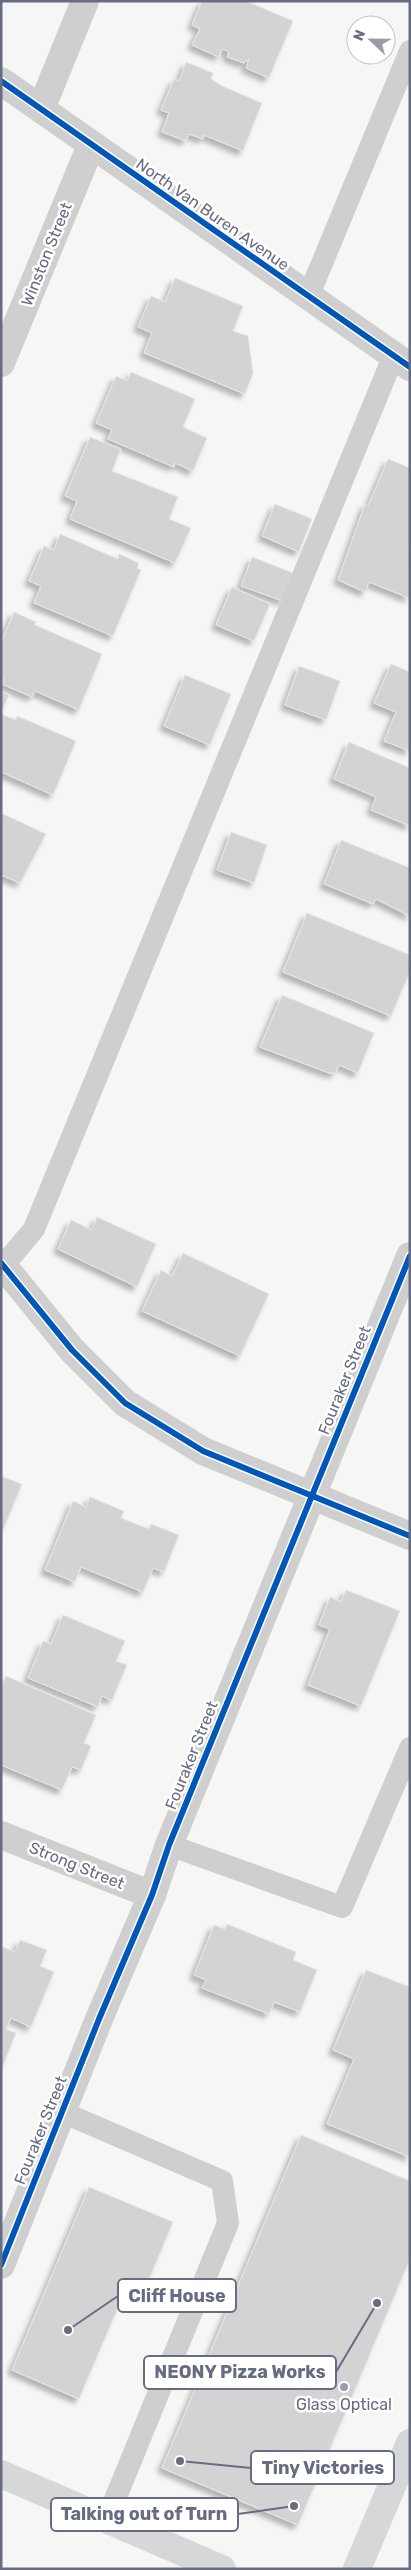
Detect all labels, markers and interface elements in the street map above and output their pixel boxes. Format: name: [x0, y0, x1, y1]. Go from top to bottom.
north arrow: [346, 15, 396, 65]
text: N: [350, 27, 369, 43]
street label: North Van Buren Avenue: [133, 154, 293, 275]
street label: Winston Street: [17, 200, 76, 309]
street label: Fouraker Street: [314, 1323, 375, 1437]
street label: Fouraker Street: [161, 1698, 222, 1812]
street label: Strong Street: [27, 1838, 127, 1893]
street label: Fouraker Street: [10, 2073, 71, 2187]
callout: Cliff House: [118, 2279, 236, 2312]
text: Cliff House: [128, 2285, 226, 2307]
callout: NEONY Pizza Works: [144, 2356, 336, 2389]
text: NEONY Pizza Works: [154, 2361, 326, 2383]
marker: Glass Optical: [338, 2381, 350, 2393]
place label: Glass Optical: [296, 2395, 392, 2414]
callout: Tiny Victories: [251, 2451, 394, 2484]
text: Tiny Victories: [262, 2457, 384, 2479]
callout: Talking out of Turn: [51, 2498, 238, 2531]
text: Talking out of Turn: [61, 2503, 227, 2525]

